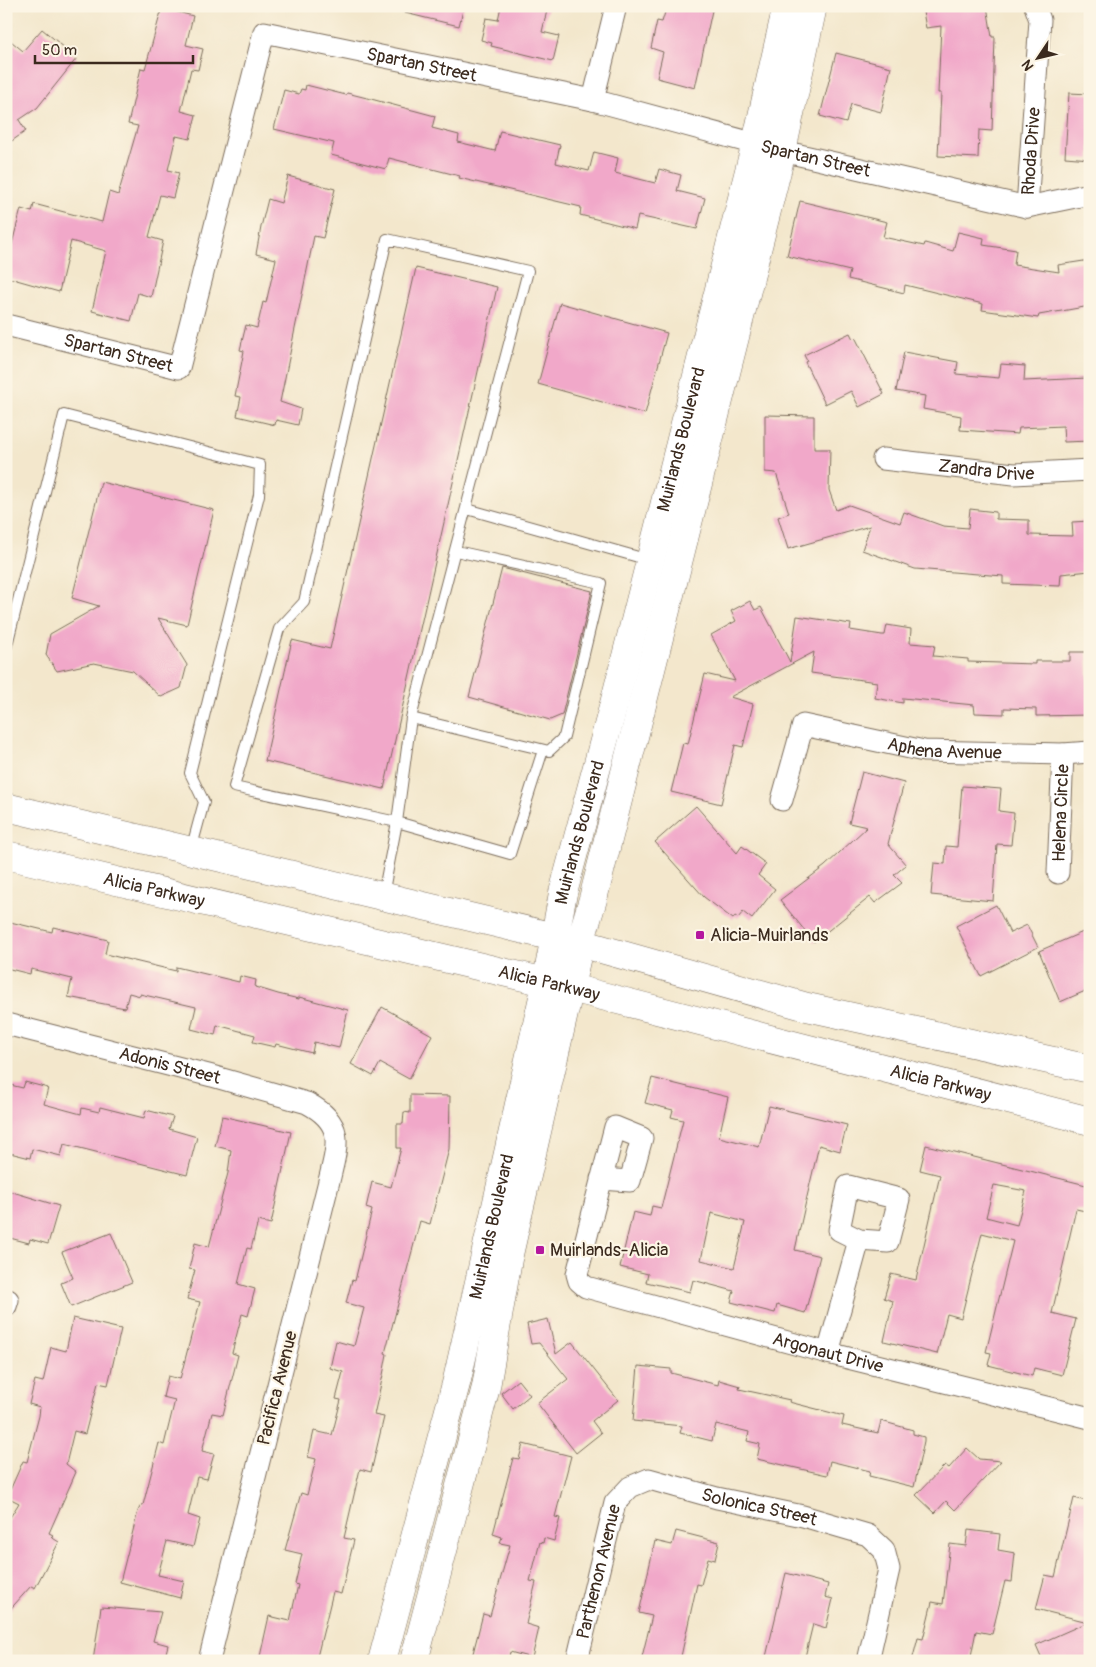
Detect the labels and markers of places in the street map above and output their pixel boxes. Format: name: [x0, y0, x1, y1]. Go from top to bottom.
place label: Alicia-Muirlands: [710, 924, 828, 947]
marker: Alicia-Muirlands: [694, 929, 706, 941]
place label: Muirlands-Alicia: [550, 1239, 668, 1262]
marker: Muirlands-Alicia: [534, 1244, 546, 1256]

